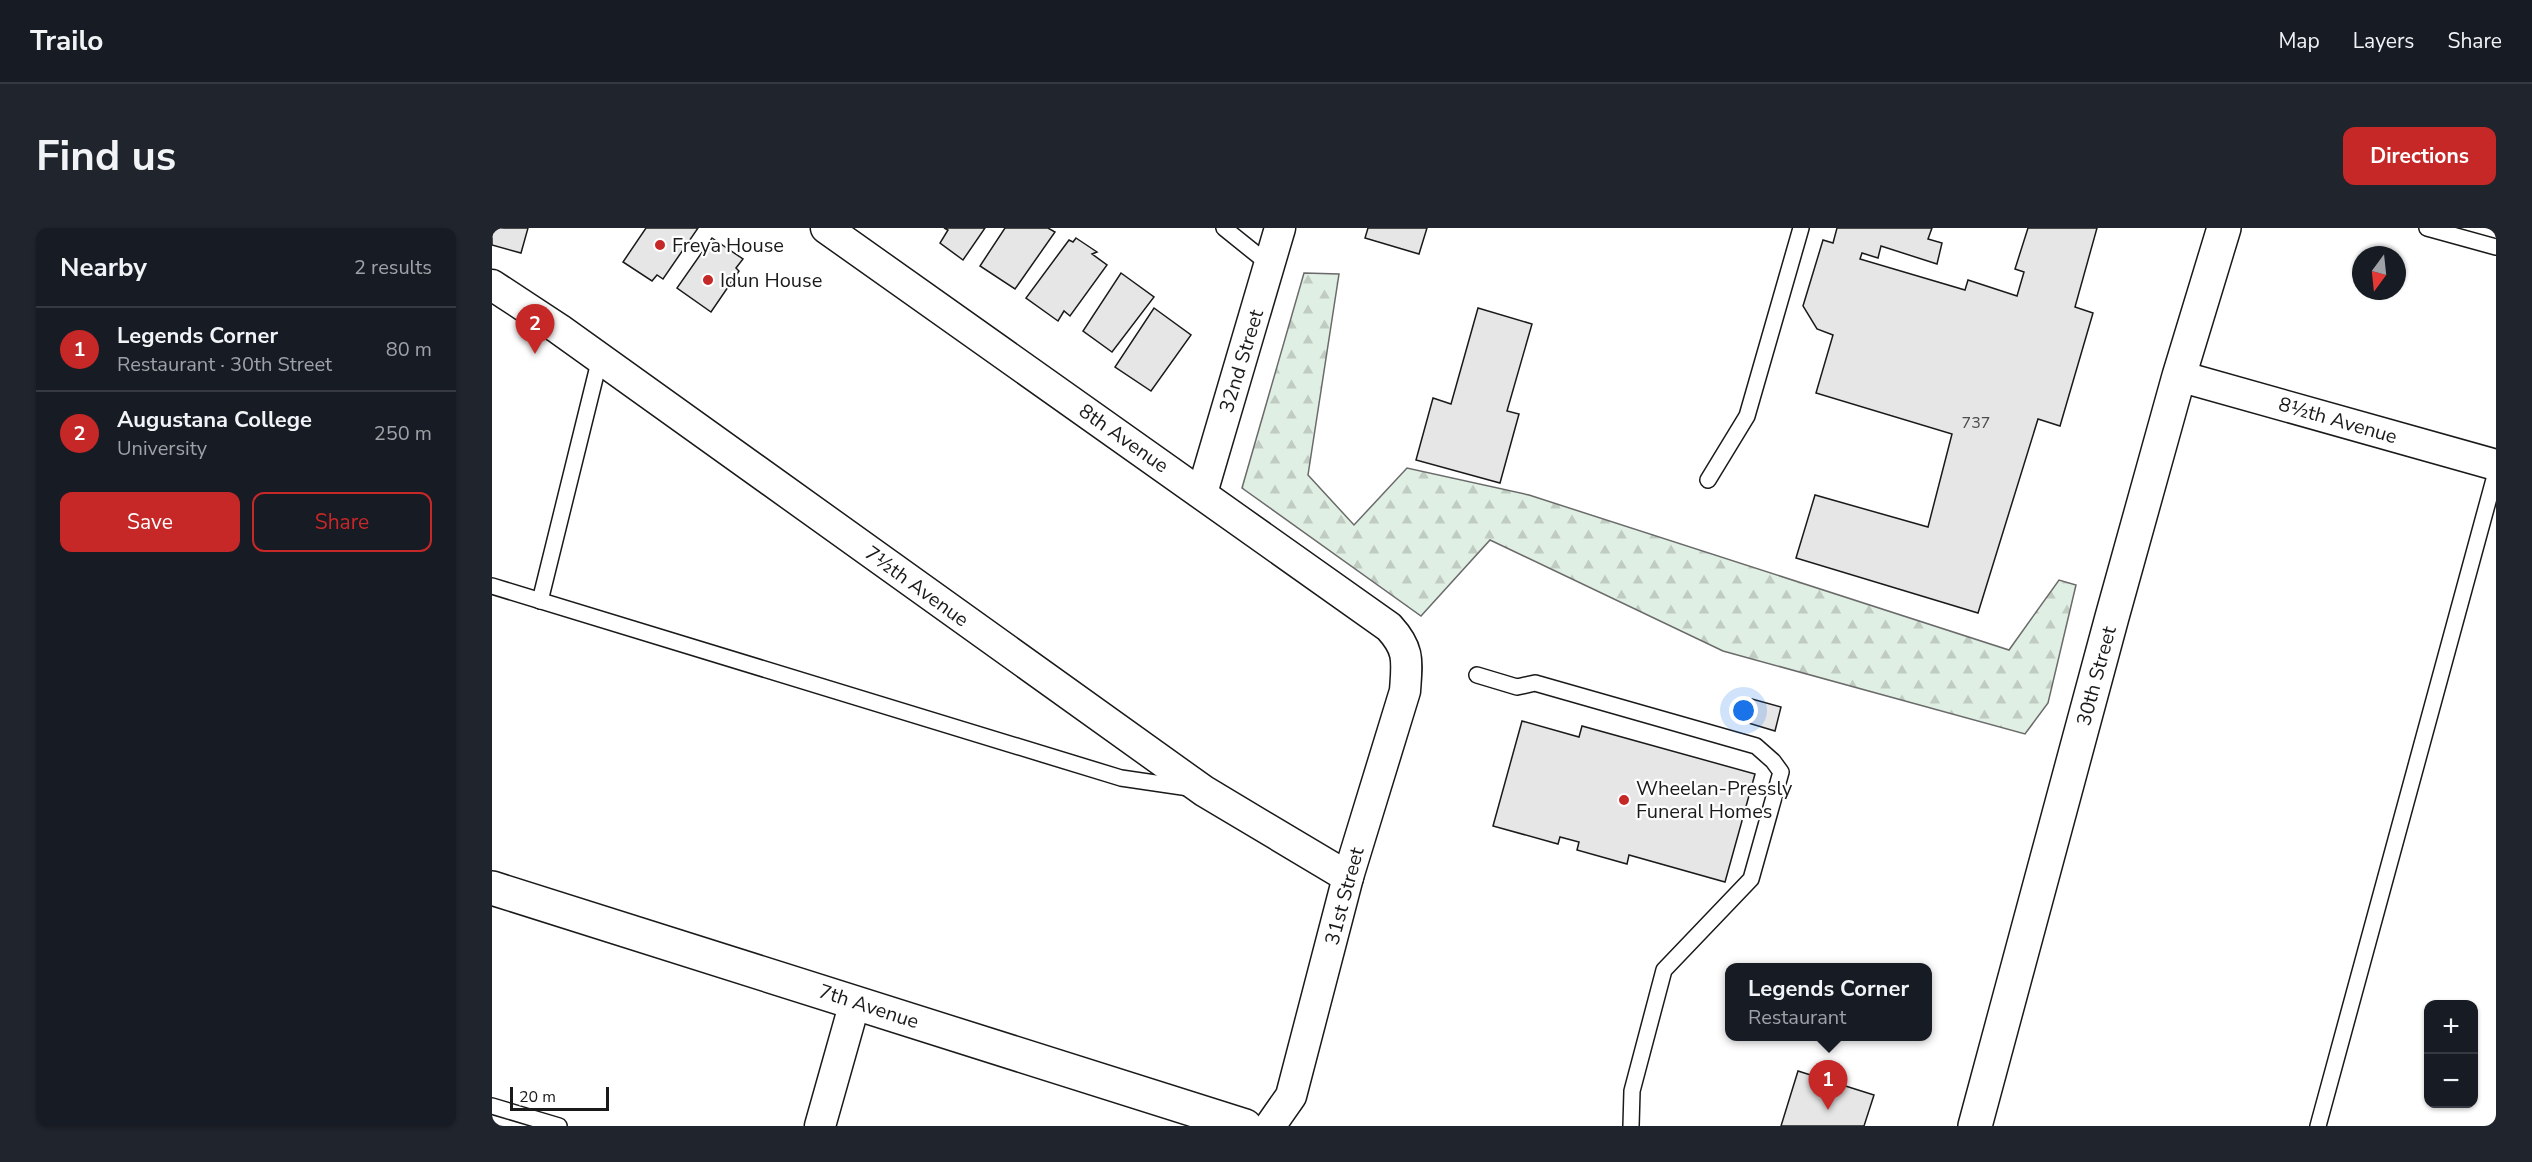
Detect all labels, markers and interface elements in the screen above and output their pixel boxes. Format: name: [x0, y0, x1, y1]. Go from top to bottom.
text: Trailo: [30, 22, 103, 60]
text: Map: [2278, 27, 2320, 55]
text: Layers: [2353, 27, 2414, 55]
text: Share: [2447, 27, 2502, 55]
button: Directions: [2343, 127, 2496, 185]
text: Find us: [36, 128, 176, 185]
place label: Freya House: [672, 232, 784, 259]
marker: Freya House: [653, 238, 667, 252]
north arrow: [2352, 246, 2406, 300]
text: Nearby: [60, 250, 147, 285]
text: 2 results: [354, 254, 432, 281]
place label: Idun House: [720, 267, 822, 294]
marker: Idun House: [701, 273, 715, 287]
pin: 2: [516, 304, 555, 354]
street label: 32nd Street: [1213, 305, 1270, 416]
text: Legends Corner: [117, 321, 278, 351]
text: 1: [74, 336, 86, 363]
text: 80 m: [386, 336, 432, 363]
text: Restaurant · 30th Street: [117, 351, 332, 378]
street label: 8½th Avenue: [2275, 391, 2400, 450]
street label: 8th Avenue: [1074, 398, 1174, 479]
text: Augustana College: [117, 405, 312, 435]
house number: 737: [1962, 412, 1990, 434]
text: 2: [74, 420, 86, 447]
text: 250 m: [374, 420, 432, 447]
text: University: [117, 435, 207, 462]
button: Save: [60, 492, 240, 552]
button: Share: [252, 492, 432, 552]
street label: 7½th Avenue: [859, 540, 974, 633]
street label: 30th Street: [2070, 622, 2123, 729]
your location: [1729, 696, 1758, 725]
place label: Wheelan-Pressly Funeral Homes: [1636, 775, 1793, 825]
marker: Wheelan-Pressly Funeral Homes: [1617, 793, 1631, 807]
street label: 31st Street: [1318, 843, 1371, 948]
popup: [1725, 963, 1932, 1041]
text: Legends Corner: [1748, 974, 1909, 1004]
street label: 7th Avenue: [815, 978, 922, 1035]
map controls: [2424, 1000, 2478, 1108]
button: +: [2424, 1000, 2478, 1054]
text: Restaurant: [1748, 1004, 1846, 1031]
button: −: [2424, 1054, 2478, 1108]
pin: 1: [1808, 1060, 1848, 1110]
scale bar: [510, 1084, 609, 1112]
text: 20 m: [519, 1086, 556, 1108]

